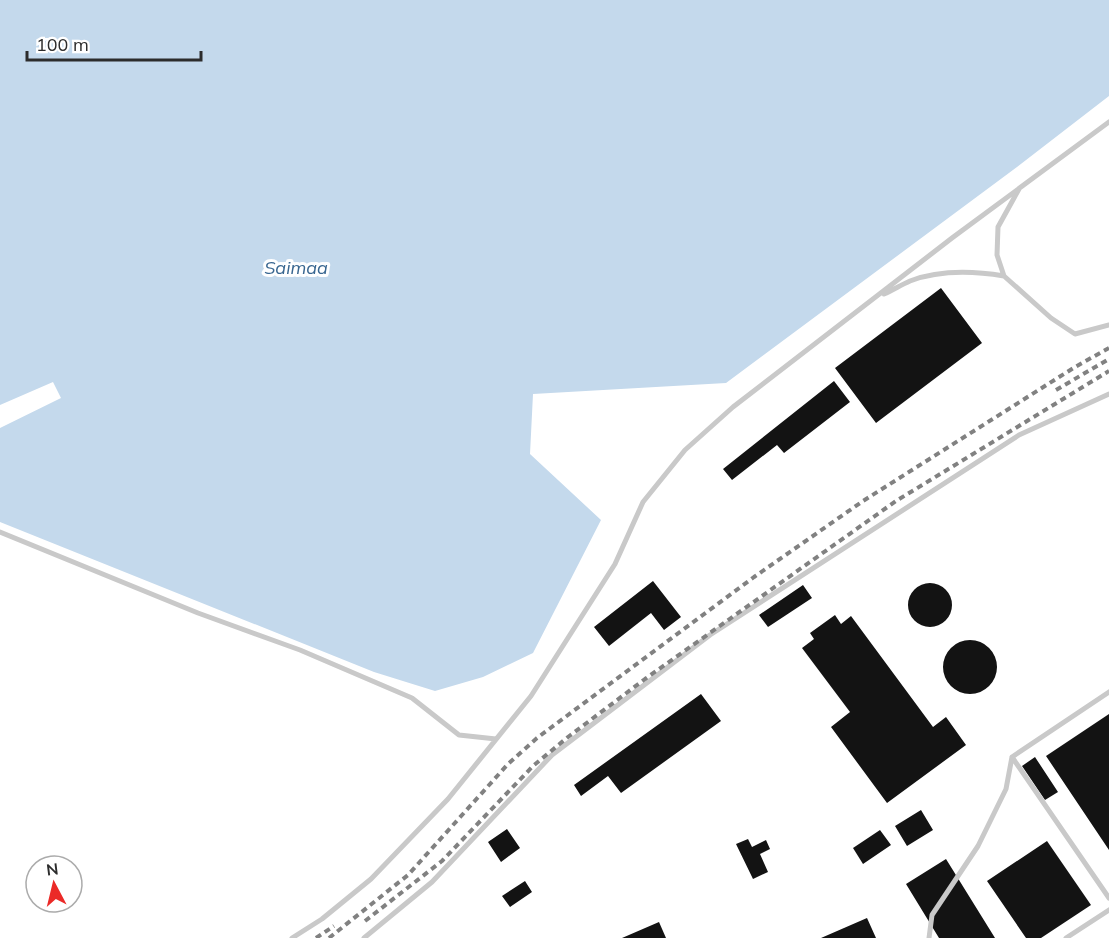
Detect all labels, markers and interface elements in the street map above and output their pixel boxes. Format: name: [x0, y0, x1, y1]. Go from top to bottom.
scale bar: [27, 24, 201, 62]
text: 100 m: [36, 33, 89, 56]
water label: Saimaa: [264, 256, 328, 279]
north arrow: [24, 854, 84, 914]
text: N: [45, 858, 59, 880]

